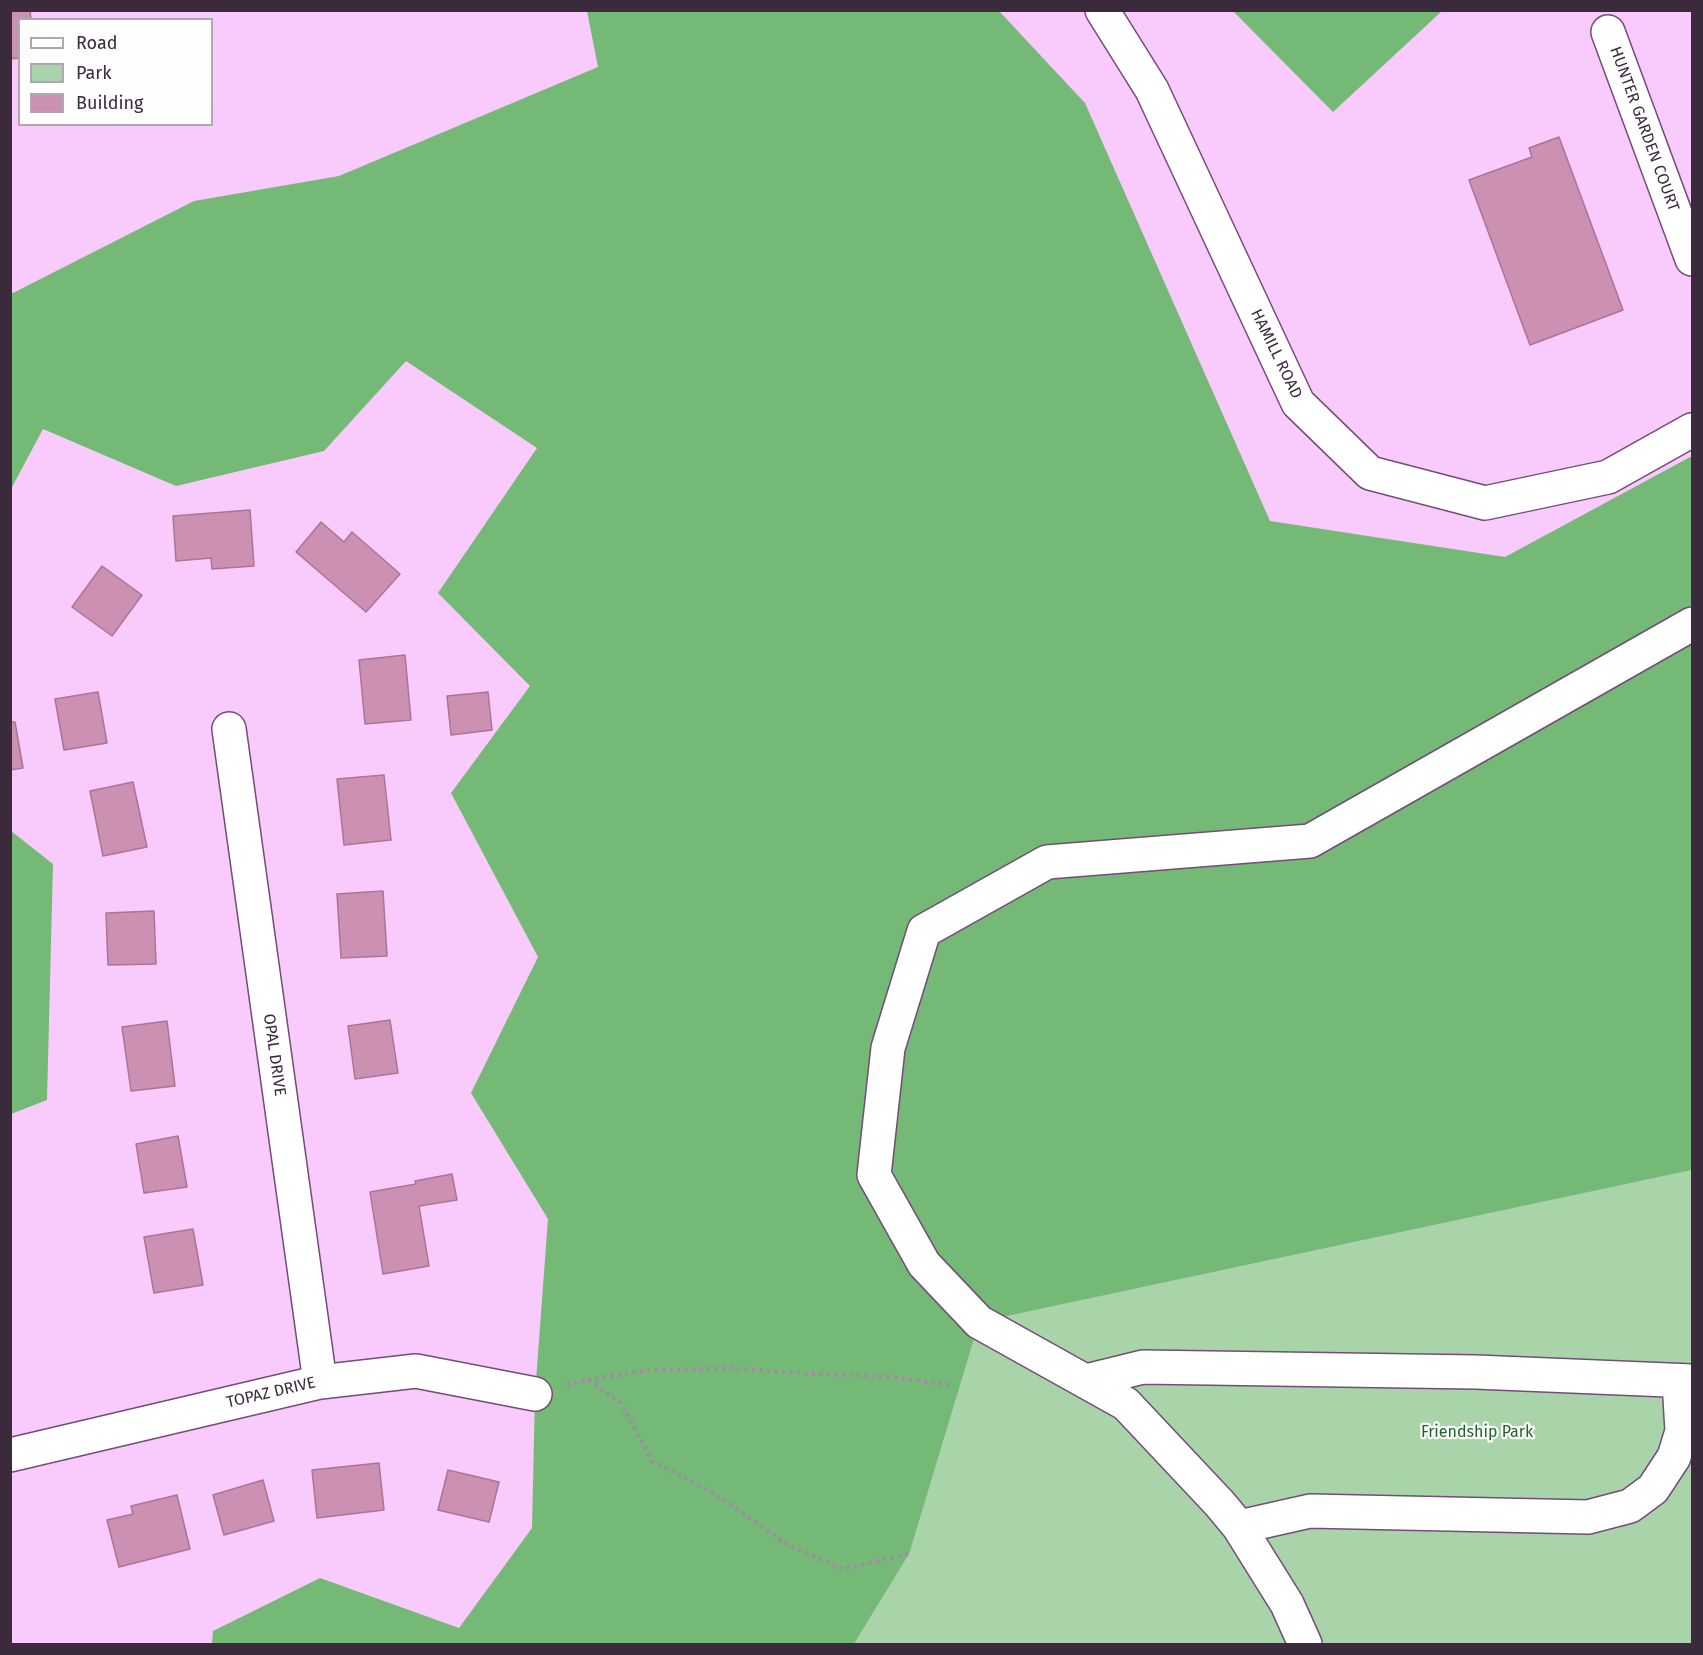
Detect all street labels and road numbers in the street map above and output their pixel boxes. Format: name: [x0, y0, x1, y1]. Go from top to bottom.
street label: HUNTER GARDEN COURT: [1605, 44, 1683, 214]
street label: HAMILL ROAD: [1246, 306, 1306, 402]
street label: OPAL DRIVE: [259, 1013, 289, 1097]
street label: TOPAZ DRIVE: [224, 1373, 318, 1413]

